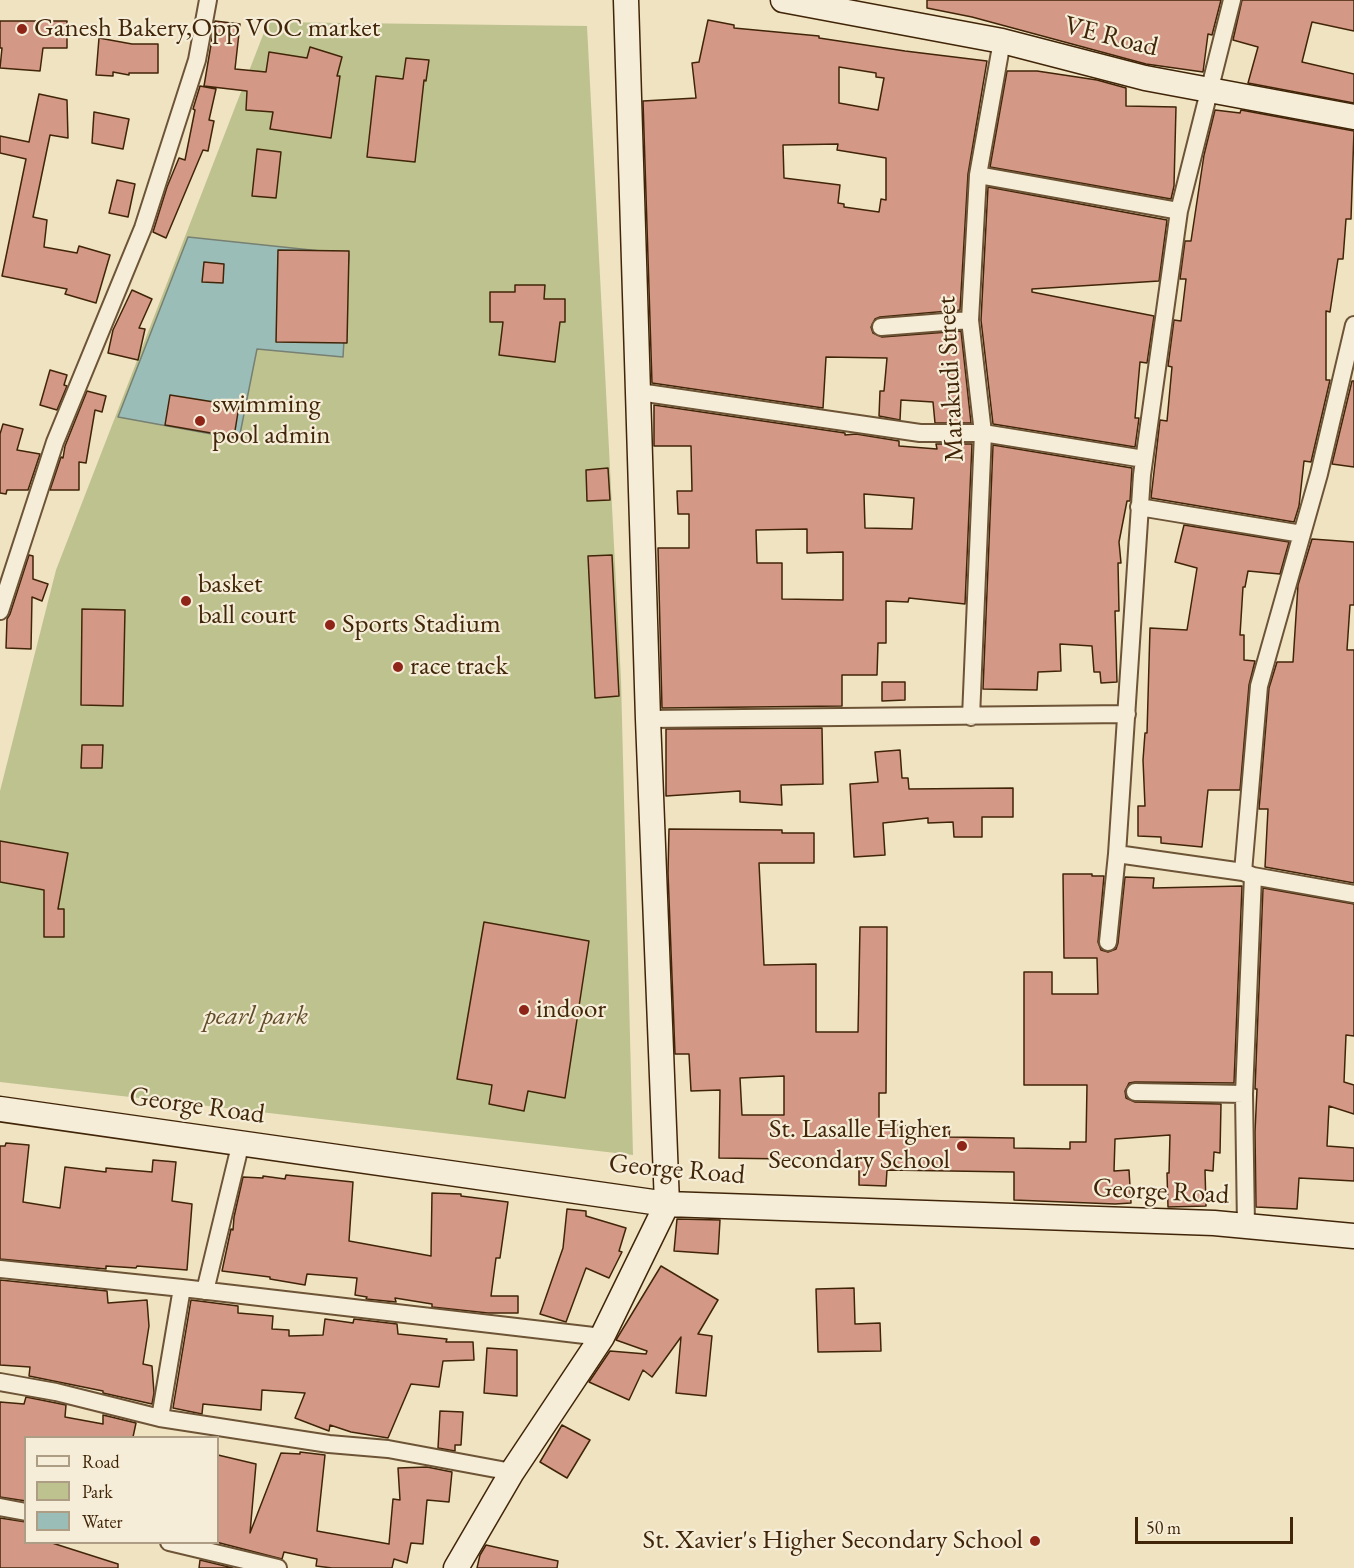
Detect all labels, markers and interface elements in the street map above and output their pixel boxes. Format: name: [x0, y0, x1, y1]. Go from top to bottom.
street label: VE Road: [1061, 10, 1161, 64]
place label: Ganesh Bakery,Opp VOC market: [34, 13, 380, 45]
marker: Ganesh Bakery,Opp VOC market: [15, 22, 29, 36]
street label: Marakudi Street: [930, 295, 972, 463]
place label: swimming pool admin: [212, 389, 331, 452]
marker: swimming pool admin: [193, 414, 207, 428]
place label: basket ball court: [198, 569, 296, 632]
marker: basket ball court: [179, 594, 193, 608]
place label: Sports Stadium: [342, 609, 501, 641]
marker: Sports Stadium: [323, 618, 337, 632]
place label: race track: [410, 651, 508, 683]
marker: race track: [391, 660, 405, 674]
place label: indoor: [536, 994, 606, 1026]
park label: pearl park: [204, 1001, 308, 1033]
marker: indoor: [517, 1003, 531, 1017]
street label: George Road: [127, 1080, 267, 1132]
place label: St. Lasalle Higher Secondary School: [768, 1114, 950, 1177]
marker: St. Lasalle Higher Secondary School: [955, 1139, 969, 1153]
street label: George Road: [608, 1148, 746, 1192]
street label: George Road: [1092, 1172, 1230, 1212]
legend: [24, 1436, 219, 1544]
text: Road: [82, 1450, 120, 1473]
text: Park: [82, 1480, 113, 1503]
scale bar: [1138, 1505, 1296, 1543]
text: Water: [82, 1510, 123, 1533]
text: 50 m: [1146, 1516, 1181, 1539]
place label: St. Xavier's Higher Secondary School: [643, 1525, 1023, 1557]
marker: St. Xavier's Higher Secondary School: [1028, 1534, 1042, 1548]

